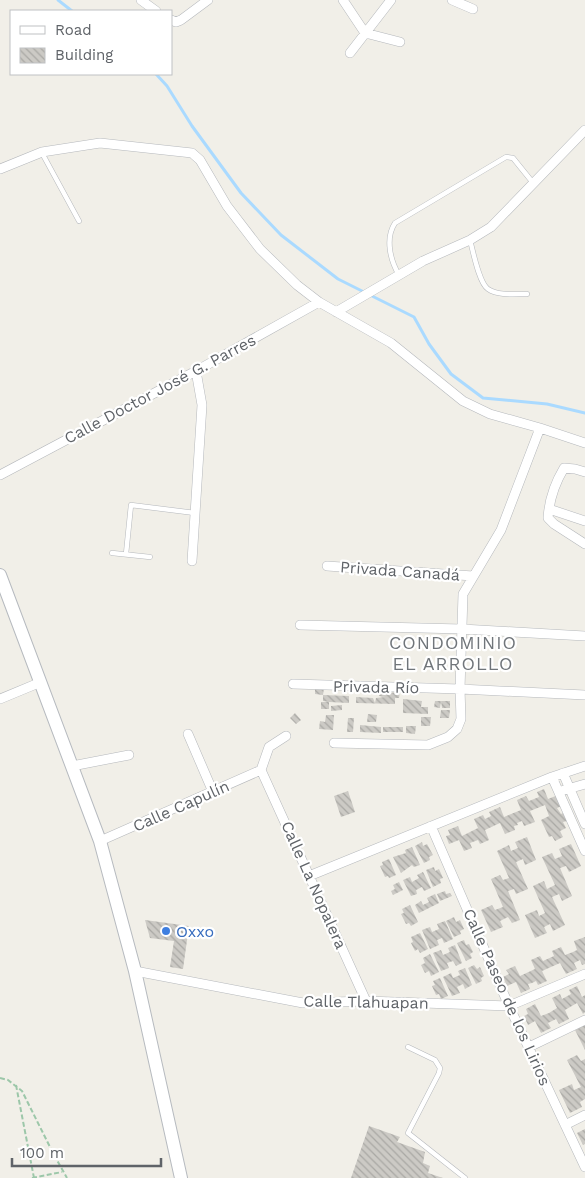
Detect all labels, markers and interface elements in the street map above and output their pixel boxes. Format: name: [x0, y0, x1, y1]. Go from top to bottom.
legend: [10, 10, 172, 75]
text: Road: [55, 21, 92, 39]
text: Building: [55, 46, 113, 64]
street label: Calle Doctor José G. Parres: [61, 330, 259, 448]
street label: Privada Canadá: [339, 557, 461, 585]
district label: CONDOMINIO EL ARROLLO: [389, 632, 517, 674]
street label: Privada Río: [333, 677, 419, 697]
street label: Calle Capulín: [130, 776, 232, 836]
street label: Calle La Nopalera: [277, 818, 351, 952]
street label: Calle Paseo de los Lirios: [459, 906, 555, 1088]
place label: Oxxo: [176, 922, 214, 941]
marker: Oxxo: [160, 925, 172, 937]
street label: Calle Tlahuapan: [303, 991, 429, 1013]
scale bar: [12, 1136, 161, 1168]
text: 100 m: [20, 1144, 64, 1162]

